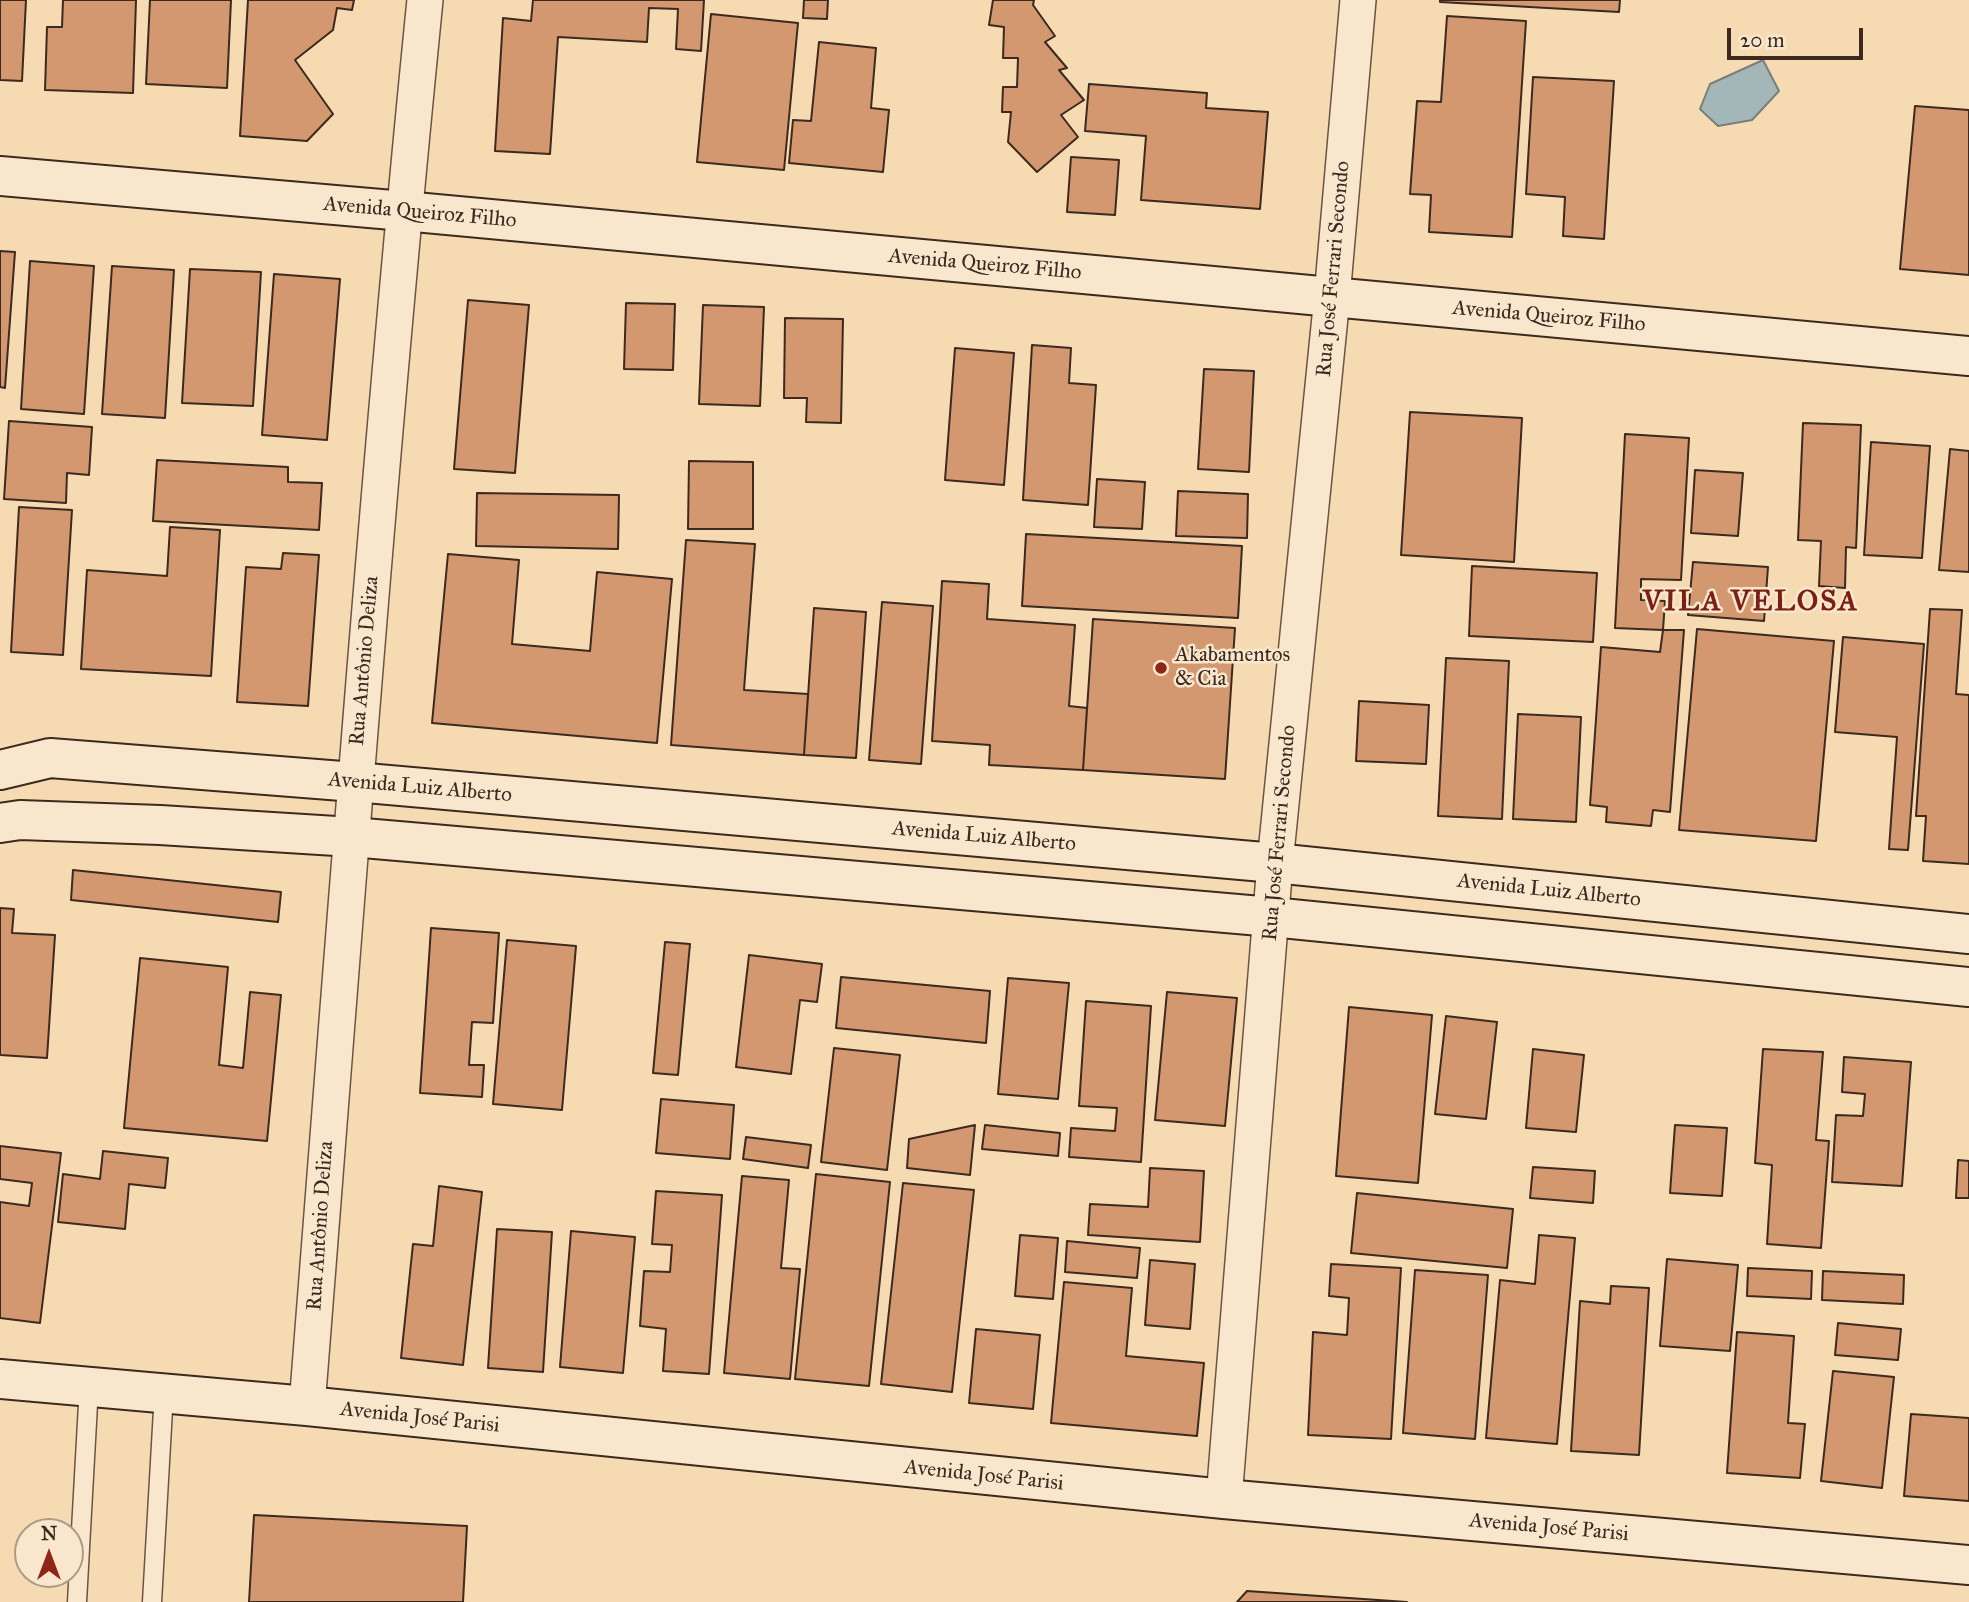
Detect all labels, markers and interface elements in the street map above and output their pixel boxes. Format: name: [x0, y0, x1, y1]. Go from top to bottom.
scale bar: [1731, 14, 1868, 58]
text: 20 m: [1740, 27, 1785, 53]
street label: Rua José Ferrari Secondo: [1312, 160, 1356, 378]
street label: Avenida Queiroz Filho: [322, 192, 518, 234]
street label: Avenida Queiroz Filho: [887, 244, 1083, 286]
street label: Avenida Queiroz Filho: [1451, 296, 1647, 338]
street label: Rua Antônio Deliza: [345, 575, 385, 747]
district label: VILA VELOSA: [1644, 586, 1858, 620]
place label: Akabamentos & Cia: [1175, 643, 1290, 693]
marker: Akabamentos & Cia: [1153, 660, 1169, 676]
street label: Rua José Ferrari Secondo: [1258, 724, 1302, 942]
street label: Avenida Luiz Alberto: [327, 767, 513, 809]
street label: Avenida Luiz Alberto: [891, 816, 1077, 858]
street label: Avenida Luiz Alberto: [1456, 869, 1642, 913]
street label: Rua Antônio Deliza: [302, 1140, 340, 1312]
street label: Avenida José Parisi: [339, 1397, 501, 1439]
street label: Avenida José Parisi: [903, 1455, 1065, 1497]
street label: Avenida José Parisi: [1468, 1508, 1630, 1548]
north arrow: [14, 1518, 84, 1588]
text: N: [41, 1522, 57, 1545]

